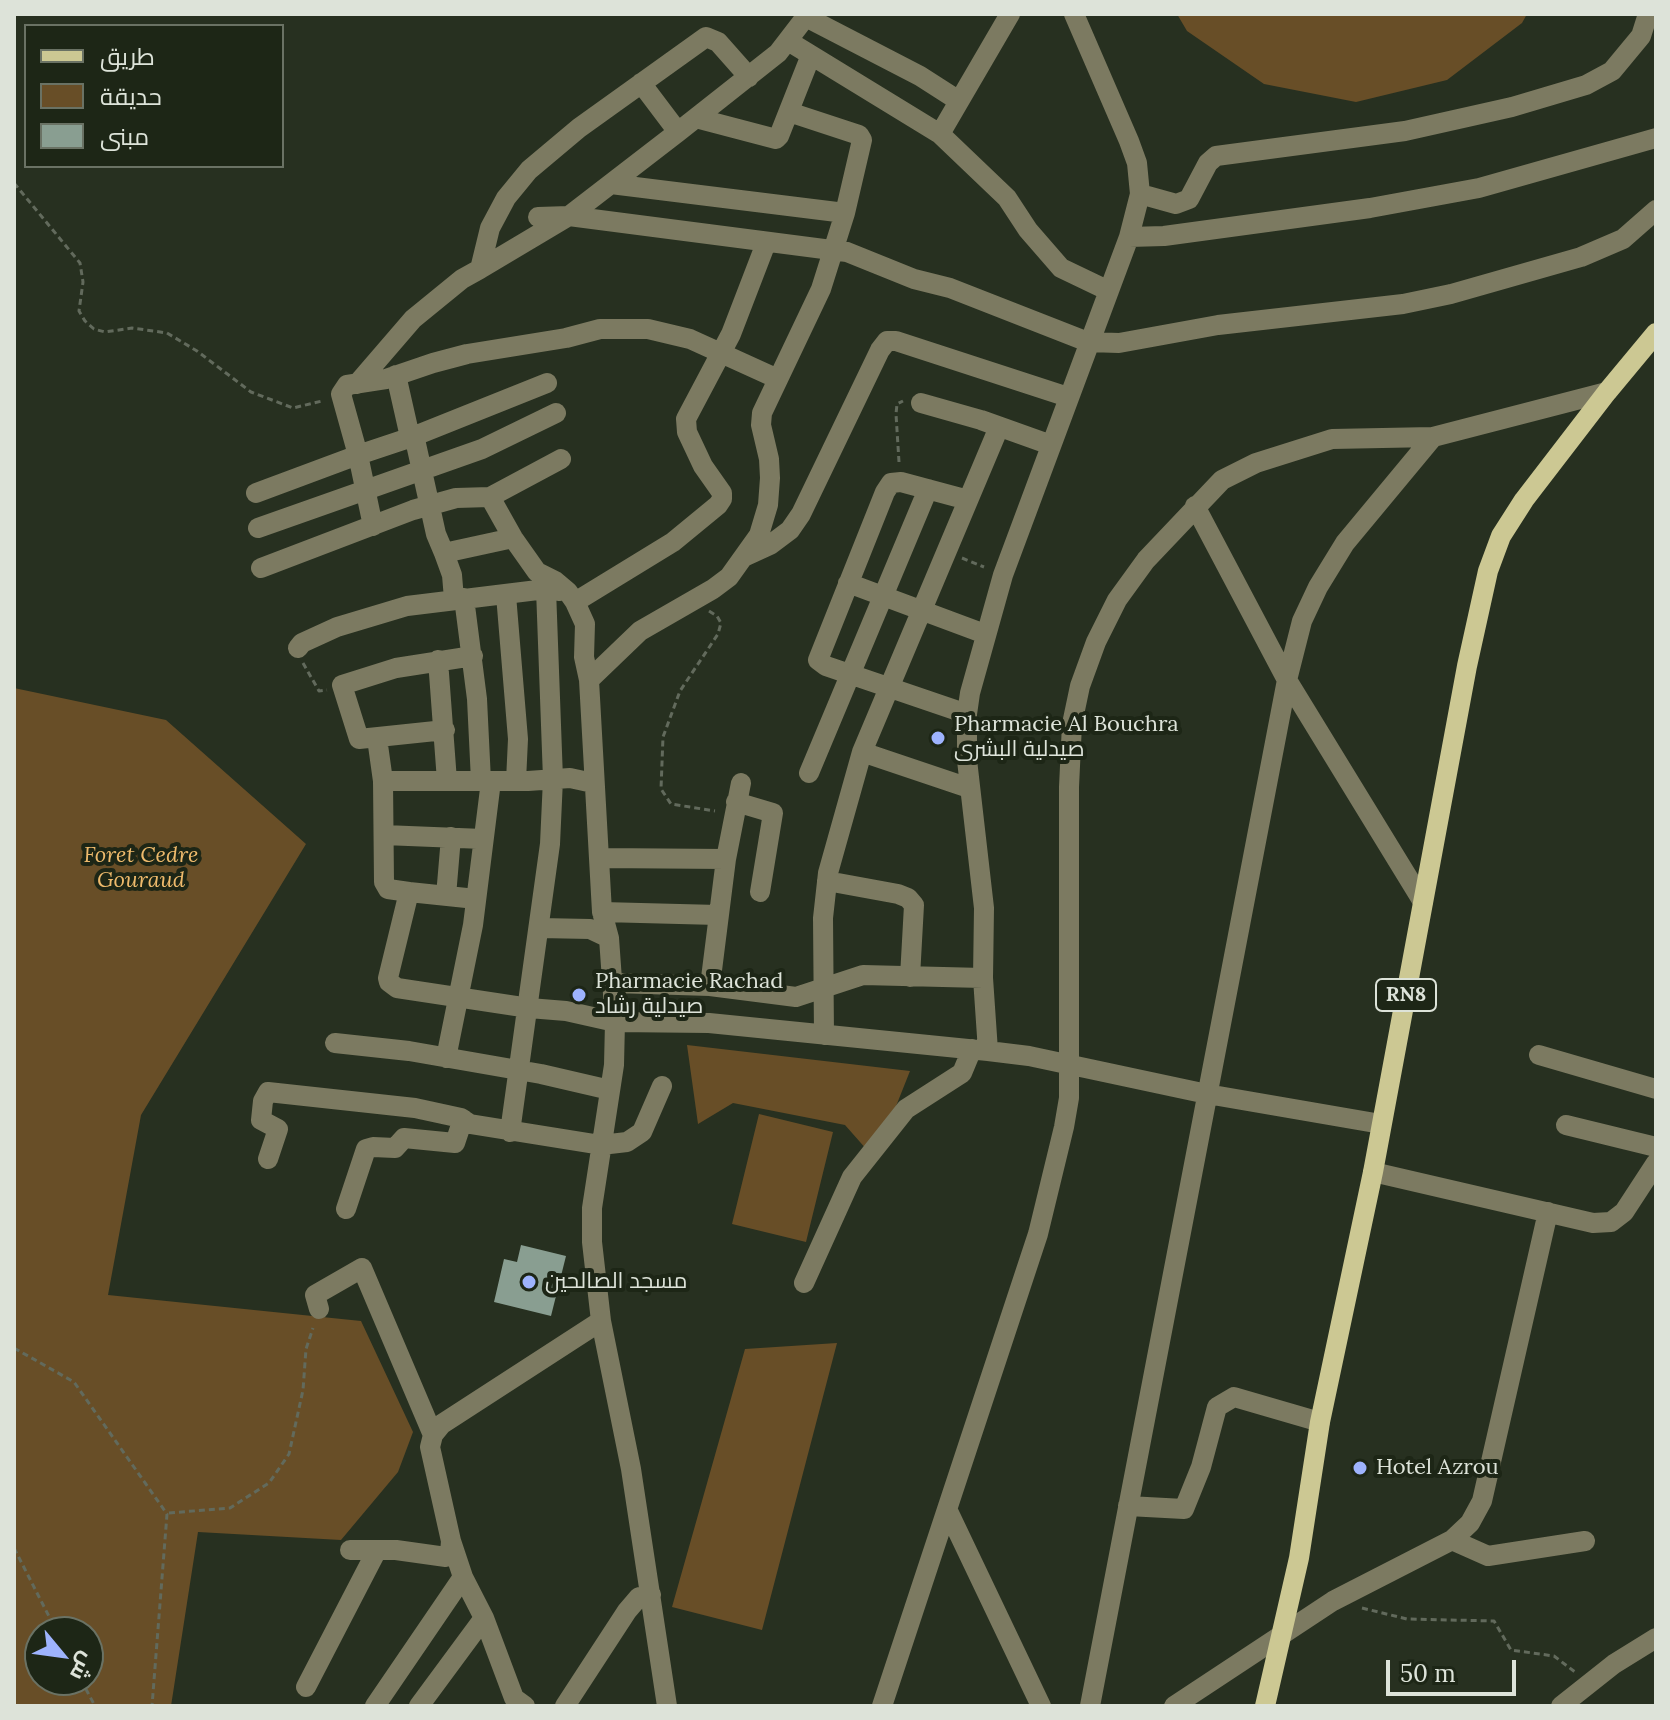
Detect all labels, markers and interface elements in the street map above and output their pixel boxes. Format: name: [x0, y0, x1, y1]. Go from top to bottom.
legend: [24, 24, 284, 168]
text: طريق: [100, 41, 155, 72]
text: حديقة: [100, 81, 162, 112]
text: مبنى: [100, 121, 149, 152]
place label: Pharmacie Al Bouchra صيدلية البشرى: [954, 712, 1179, 764]
marker: Pharmacie Al Bouchra صيدلية البشرى: [929, 729, 947, 747]
park label: Foret Cedre Gouraud: [84, 843, 198, 894]
place label: Pharmacie Rachad صيدلية رشاد: [595, 969, 783, 1020]
road number: RN8: [1376, 979, 1436, 1011]
marker: Pharmacie Rachad صيدلية رشاد: [570, 986, 588, 1004]
place label: مسجد الصالحين: [545, 1269, 687, 1295]
marker: مسجد الصالحين: [520, 1273, 538, 1291]
place label: Hotel Azrou: [1376, 1455, 1499, 1481]
marker: Hotel Azrou: [1351, 1459, 1369, 1477]
north arrow: [24, 1616, 104, 1696]
scale bar: [1390, 1644, 1520, 1694]
text: ش: [64, 1648, 102, 1686]
text: 50 m: [1400, 1658, 1456, 1689]

